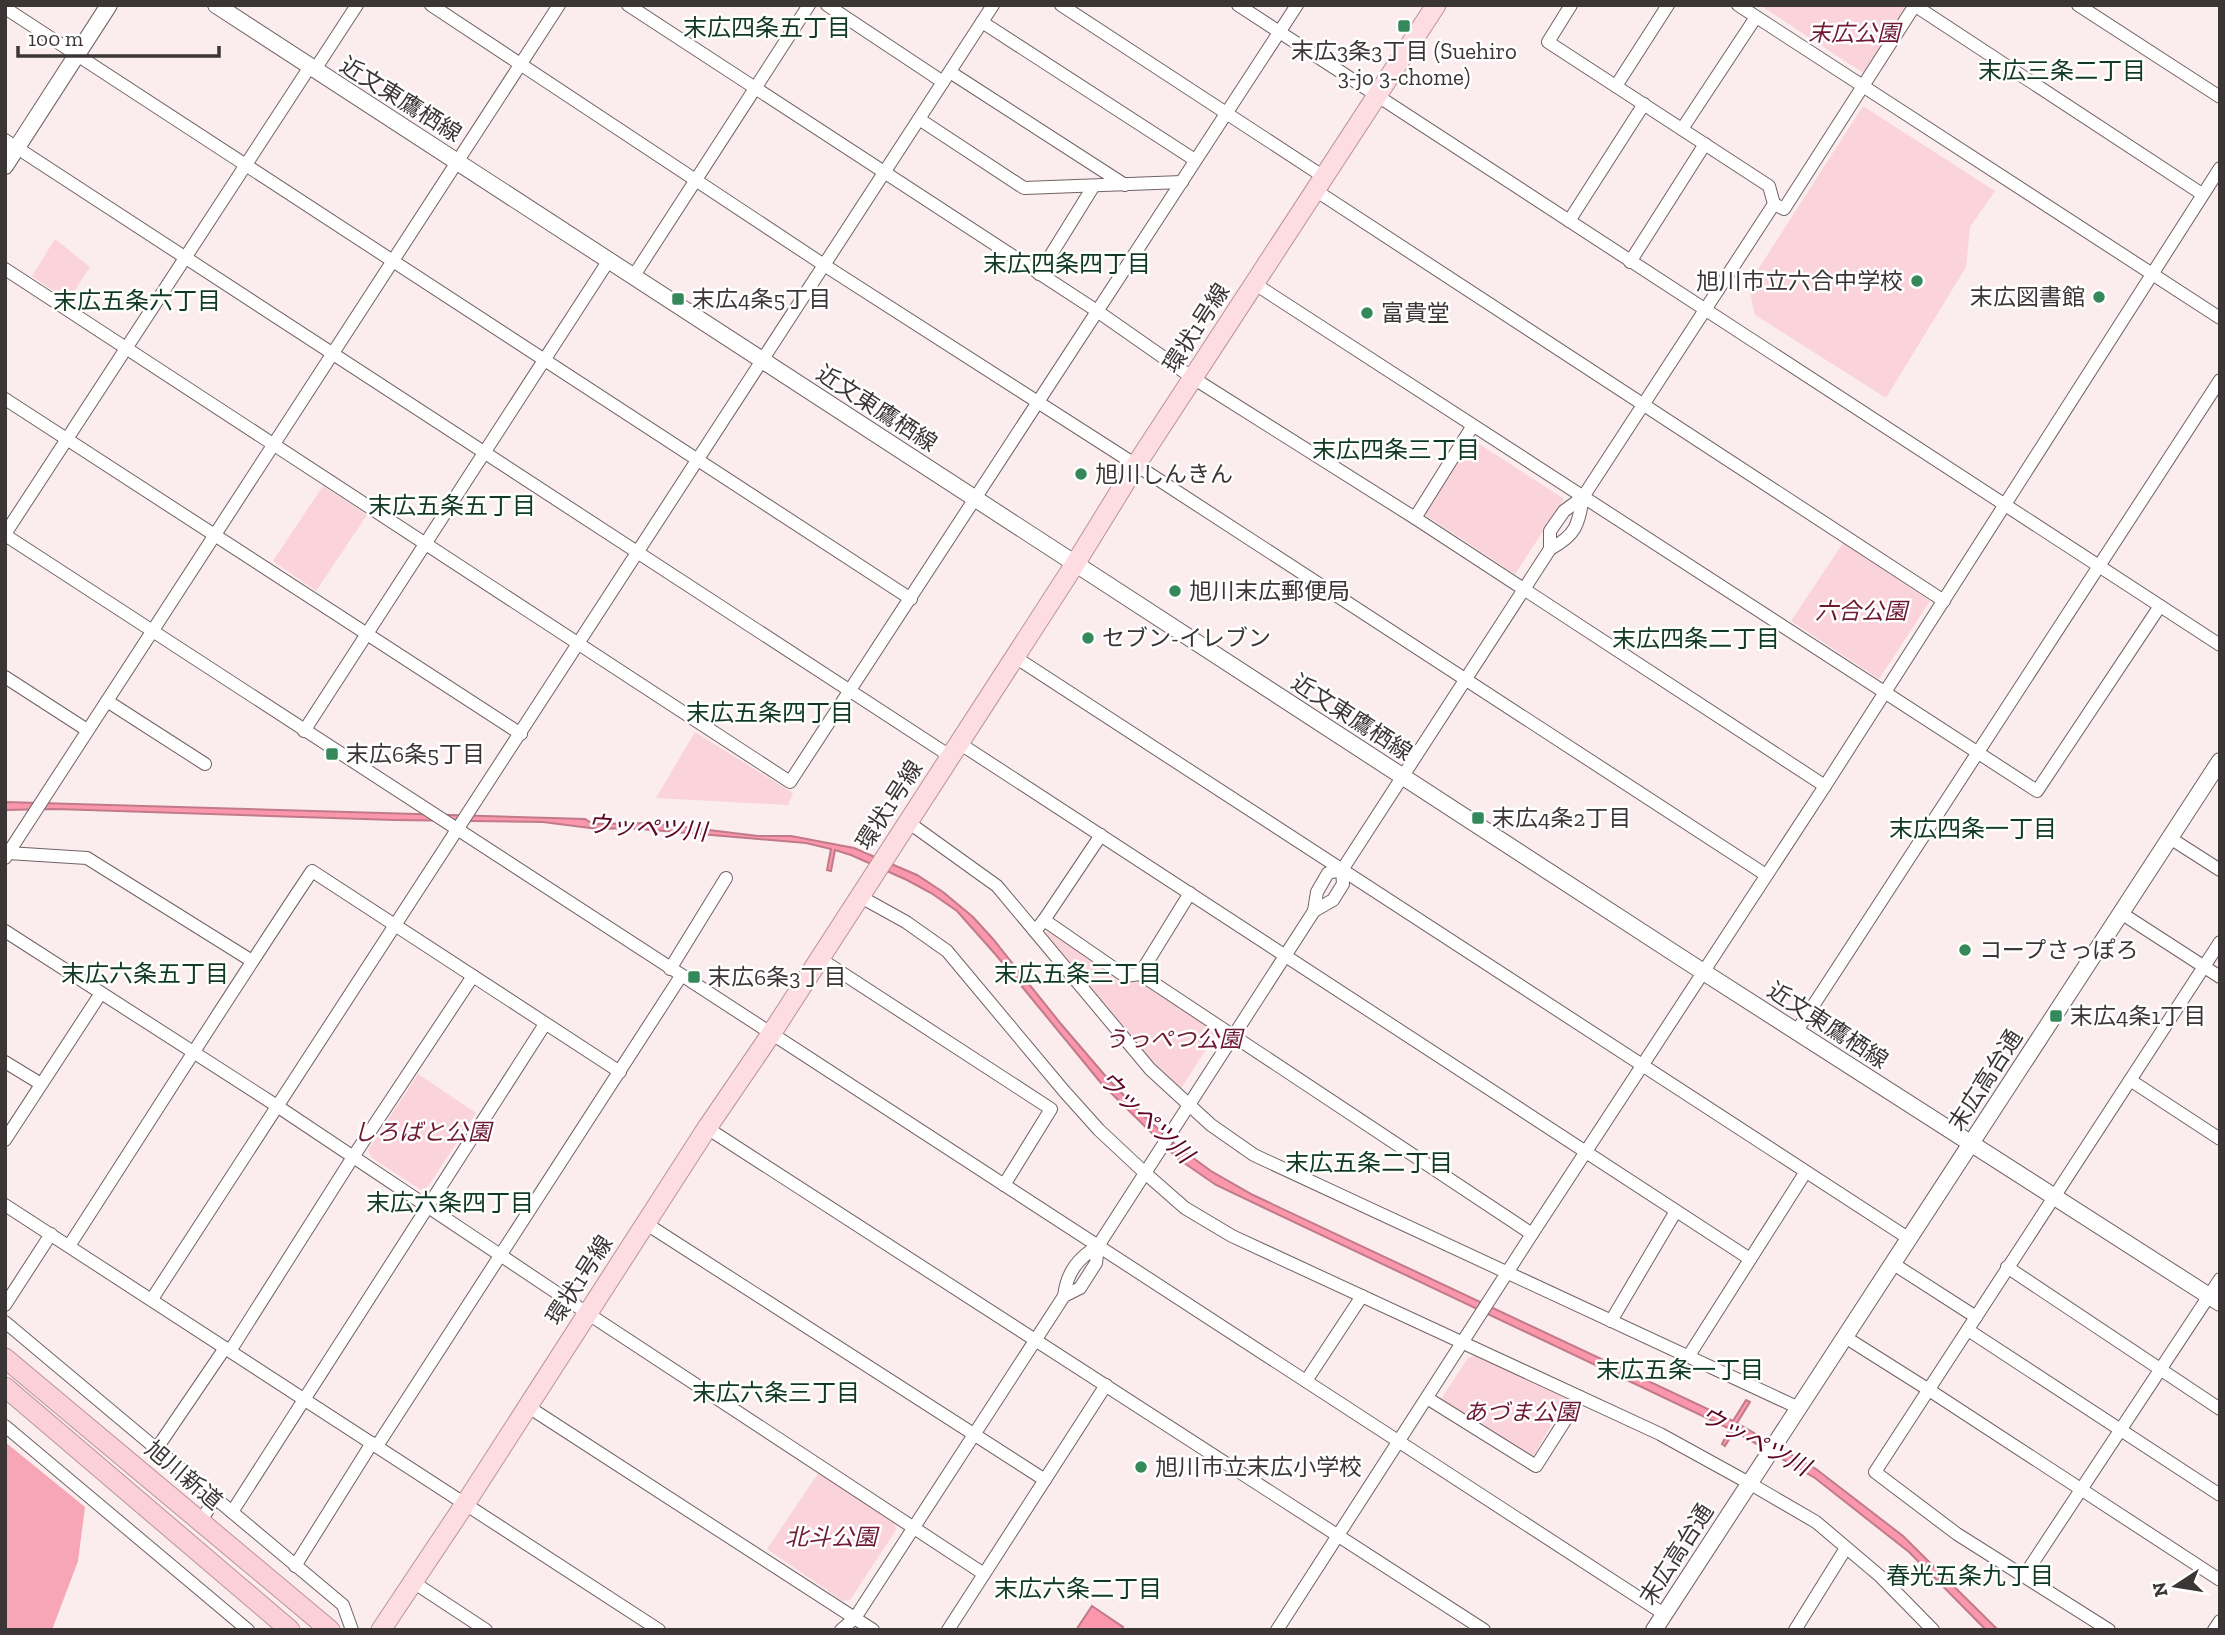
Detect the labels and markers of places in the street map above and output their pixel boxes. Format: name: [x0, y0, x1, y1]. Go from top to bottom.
marker: 末広3条3丁目 (Suehiro 3-jo 3-chome): [1396, 18, 1412, 34]
place label: 末広3条3丁目 (Suehiro 3-jo 3-chome): [1291, 37, 1517, 91]
place label: 旭川市立六合中学校: [1696, 267, 1903, 295]
marker: 旭川市立六合中学校: [1909, 273, 1925, 289]
place label: 末広図書館: [1970, 283, 2085, 311]
place label: 末広4条5丁目: [692, 285, 831, 313]
marker: 末広図書館: [2091, 289, 2107, 305]
marker: 末広4条5丁目: [670, 291, 686, 307]
place label: 富貴堂: [1381, 299, 1450, 327]
marker: 富貴堂: [1359, 305, 1375, 321]
place label: 旭川しんきん: [1095, 460, 1233, 488]
marker: 旭川しんきん: [1073, 466, 1089, 482]
place label: 旭川末広郵便局: [1189, 577, 1350, 605]
marker: 旭川末広郵便局: [1167, 583, 1183, 599]
place label: セブン-イレブン: [1102, 624, 1271, 652]
marker: セブン-イレブン: [1080, 630, 1096, 646]
place label: 末広6条5丁目: [346, 740, 485, 768]
marker: 末広6条5丁目: [324, 746, 340, 762]
place label: 末広4条2丁目: [1492, 804, 1631, 832]
marker: 末広4条2丁目: [1470, 810, 1486, 826]
place label: コープさっぽろ: [1979, 936, 2139, 964]
marker: コープさっぽろ: [1957, 942, 1973, 958]
place label: 末広6条3丁目: [708, 963, 846, 991]
marker: 末広6条3丁目: [686, 969, 702, 985]
place label: 末広4条1丁目: [2070, 1002, 2206, 1030]
marker: 末広4条1丁目: [2048, 1008, 2064, 1024]
place label: 旭川市立末広小学校: [1155, 1453, 1362, 1481]
marker: 旭川市立末広小学校: [1133, 1459, 1149, 1475]

